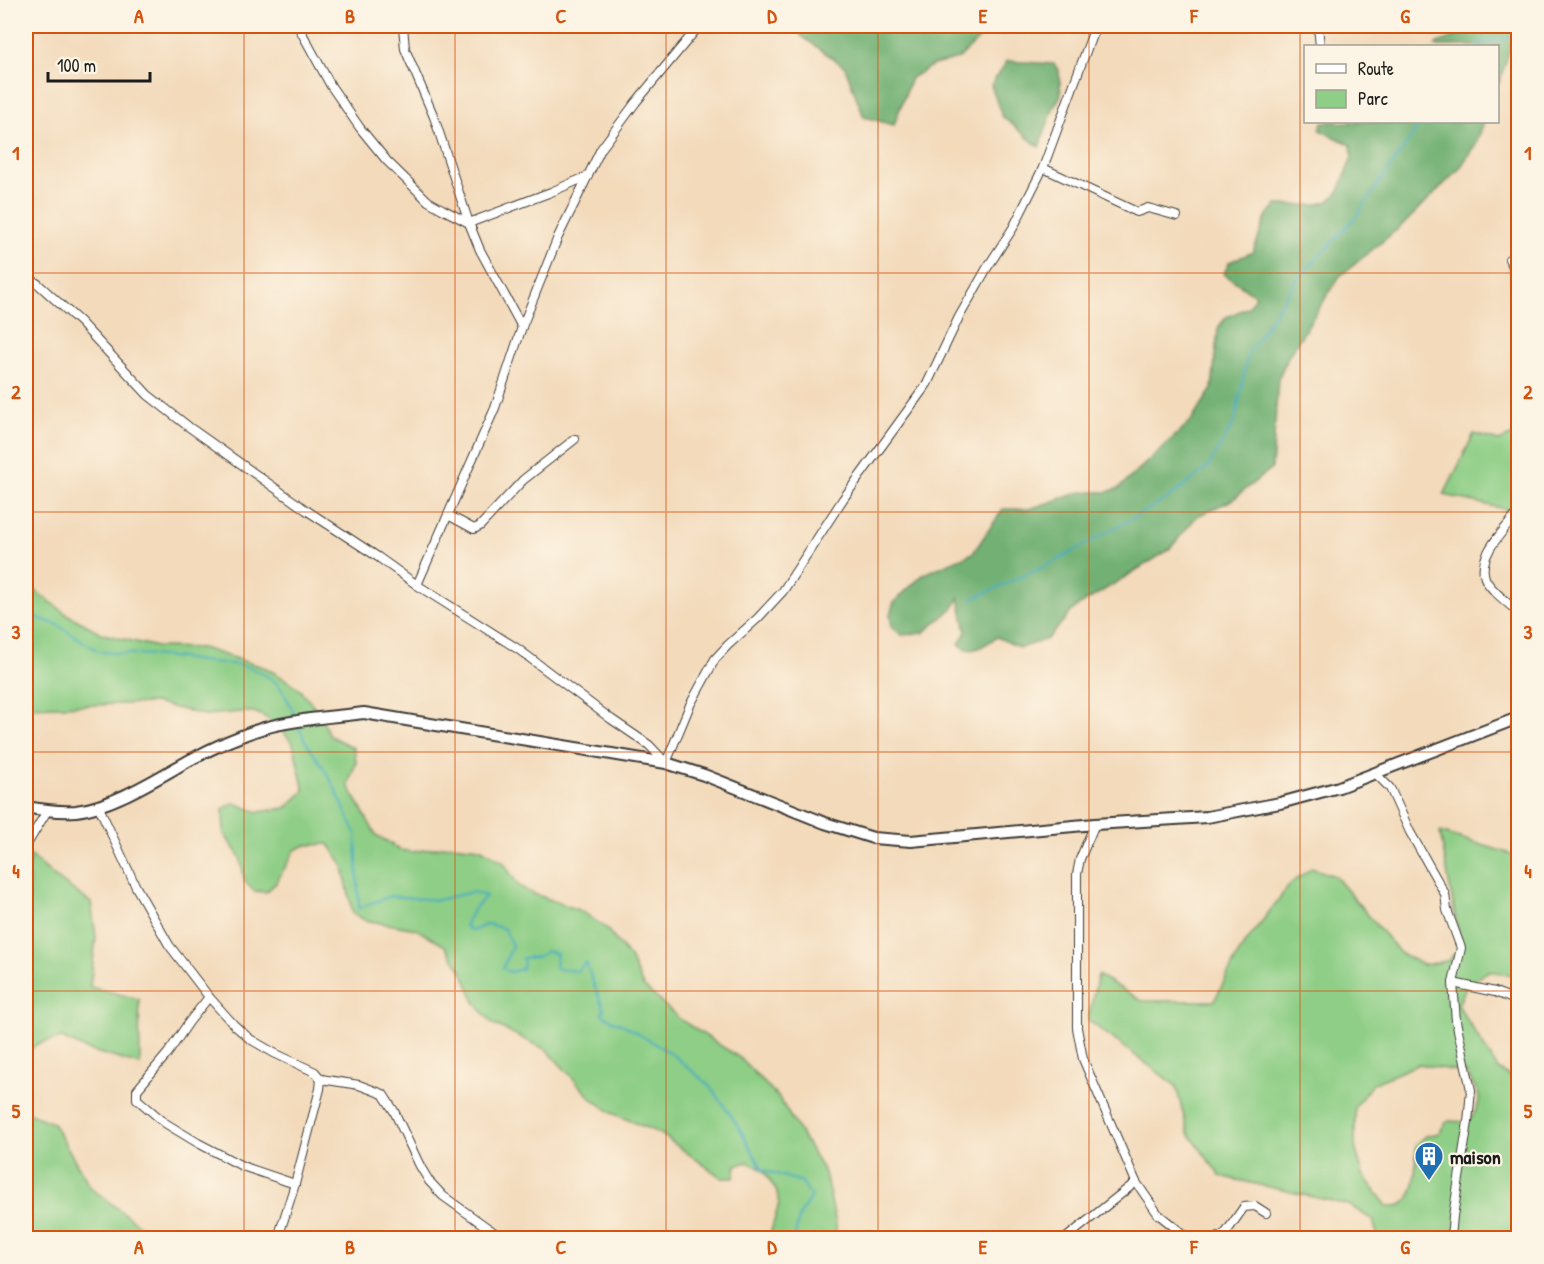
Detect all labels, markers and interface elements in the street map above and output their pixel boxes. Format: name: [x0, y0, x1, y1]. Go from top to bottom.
text: A: [134, 2, 144, 29]
text: B: [345, 2, 355, 29]
text: C: [556, 2, 567, 29]
text: D: [767, 2, 777, 29]
text: E: [979, 2, 988, 29]
text: F: [1189, 2, 1199, 29]
text: G: [1400, 2, 1410, 29]
scale bar: [48, 45, 150, 83]
legend: [1304, 45, 1499, 123]
text: 100 m: [57, 53, 96, 78]
text: Route: [1358, 56, 1394, 81]
text: Parc: [1358, 86, 1388, 111]
text: 1: [12, 139, 20, 166]
text: 1: [1524, 139, 1532, 166]
text: 2: [11, 378, 21, 405]
text: 2: [1523, 378, 1533, 405]
text: 3: [12, 618, 21, 645]
text: 3: [1524, 618, 1533, 645]
text: 4: [12, 857, 20, 884]
text: 4: [1524, 857, 1532, 884]
text: 5: [12, 1097, 21, 1124]
text: 5: [1524, 1097, 1533, 1124]
building icon: maison: [1413, 1140, 1445, 1182]
place label: maison: [1450, 1143, 1501, 1170]
text: A: [134, 1233, 144, 1260]
text: B: [345, 1233, 355, 1260]
text: C: [556, 1233, 567, 1260]
text: D: [767, 1233, 777, 1260]
text: E: [979, 1233, 988, 1260]
text: F: [1189, 1233, 1199, 1260]
text: G: [1400, 1233, 1410, 1260]

